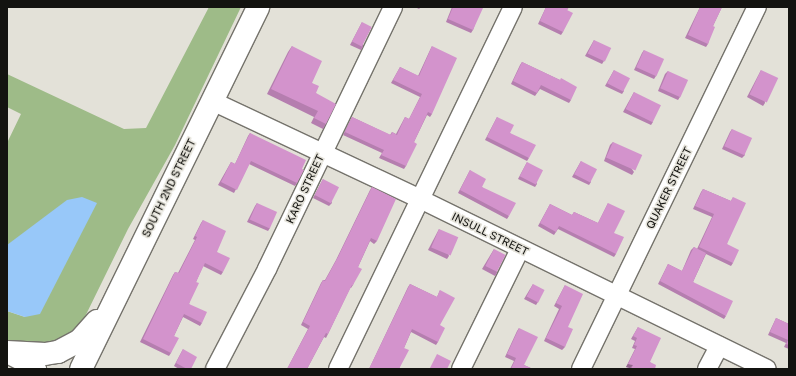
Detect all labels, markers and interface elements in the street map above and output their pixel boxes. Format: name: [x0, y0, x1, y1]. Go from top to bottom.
street label: SOUTH 2ND STREET: [139, 137, 199, 239]
street label: QUAKER STREET: [643, 145, 695, 231]
street label: KARO STREET: [283, 152, 327, 226]
street label: INSULL STREET: [449, 210, 531, 258]

